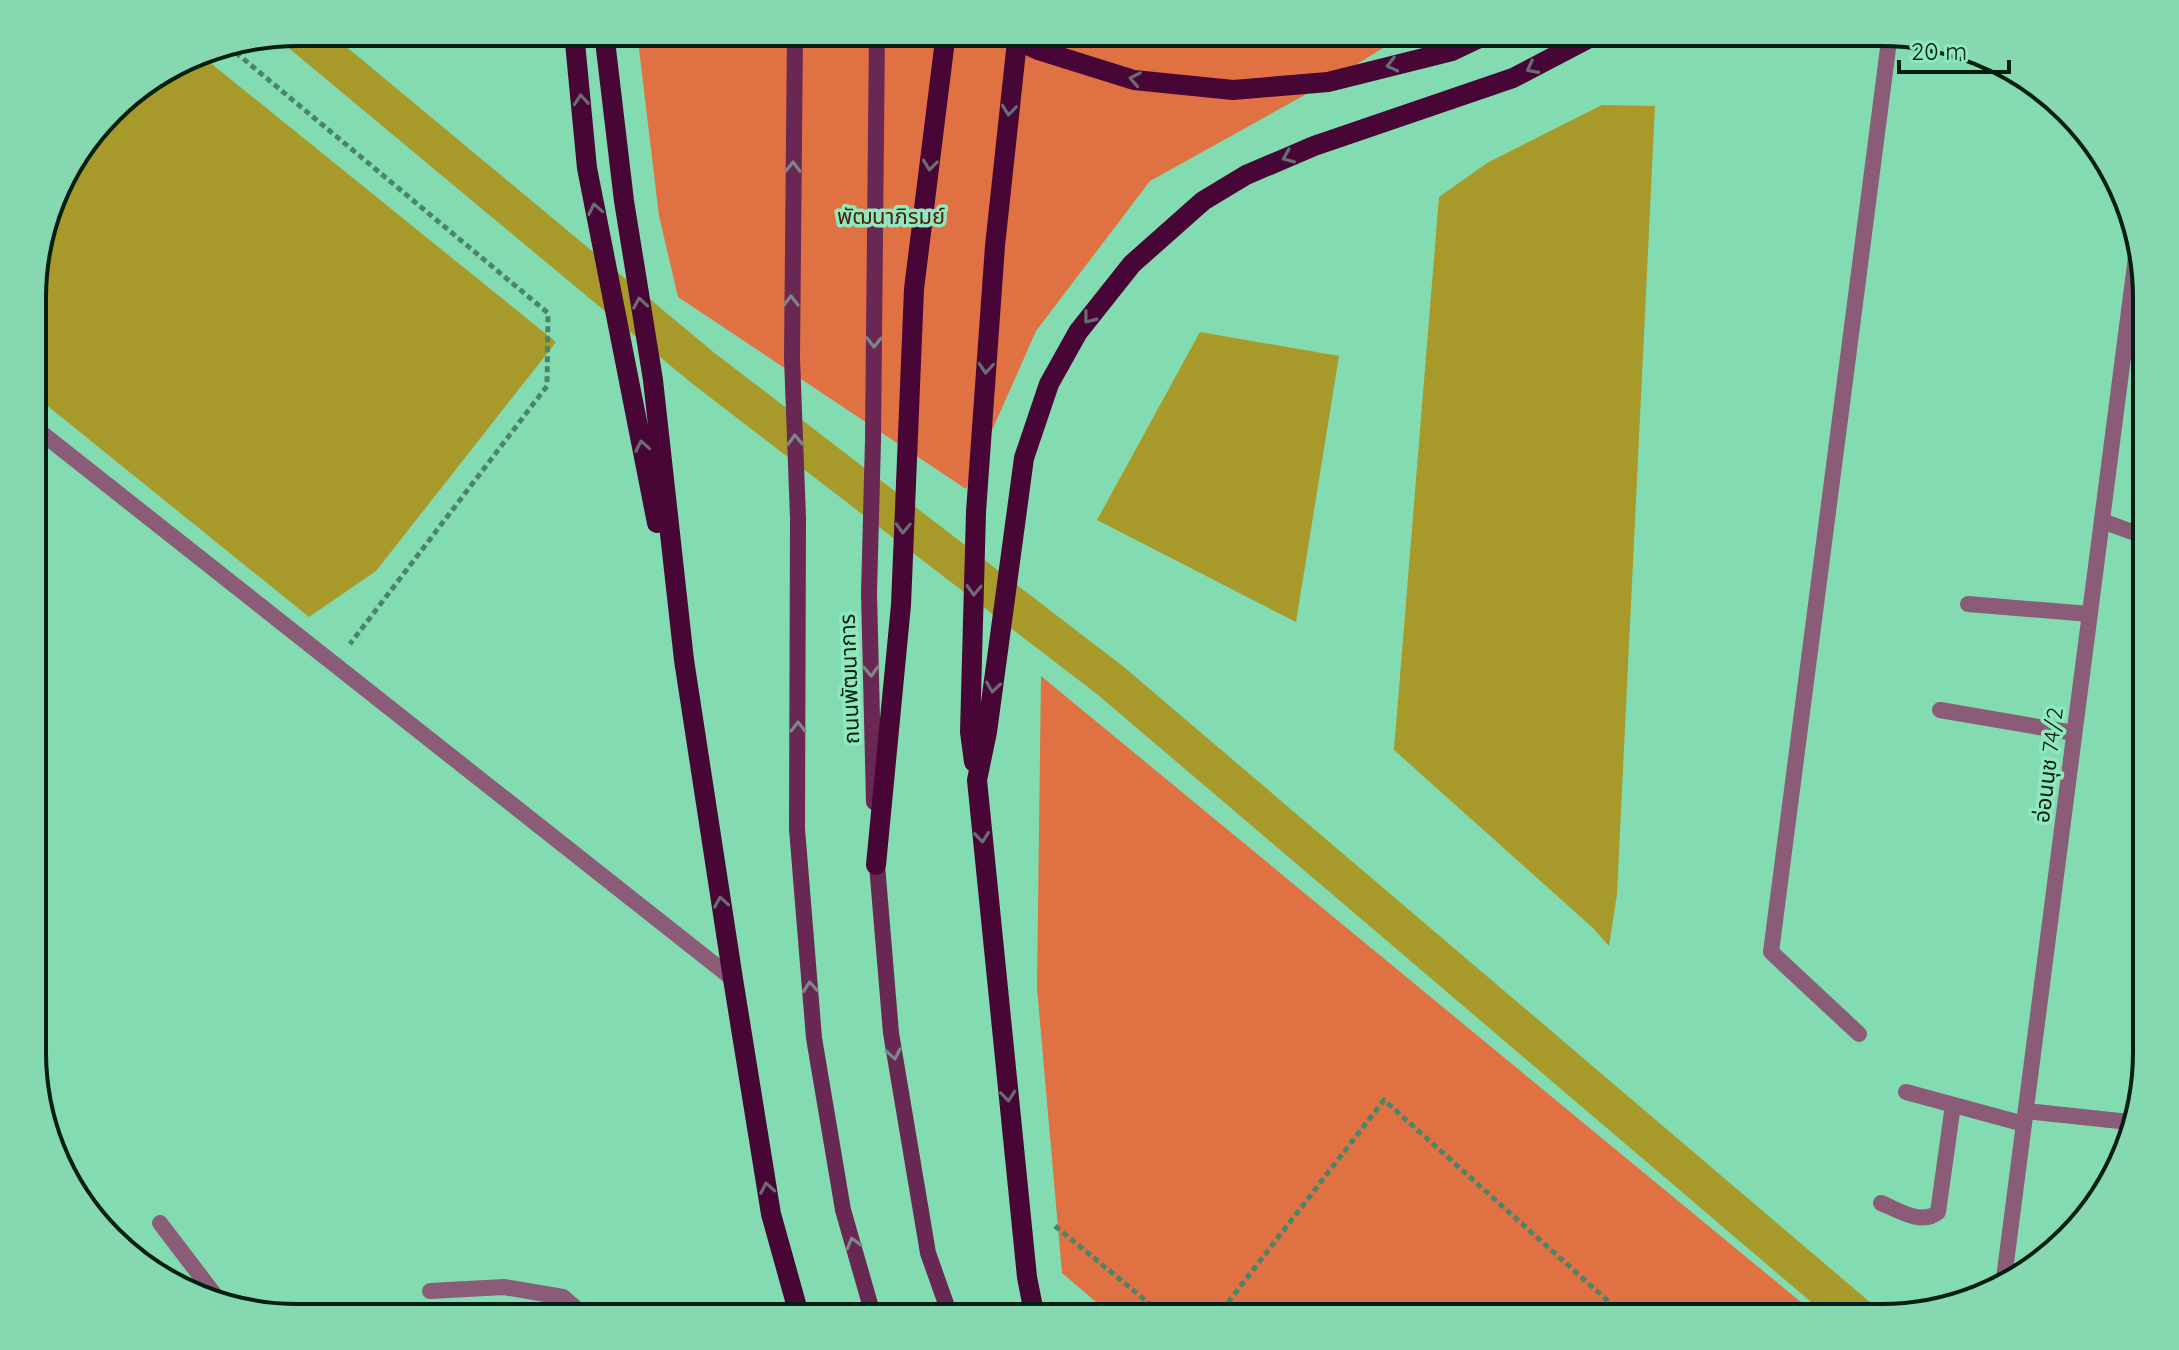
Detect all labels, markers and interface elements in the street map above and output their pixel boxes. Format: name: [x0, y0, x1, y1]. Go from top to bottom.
scale bar: [1899, 24, 2009, 74]
text: 20 m: [1911, 36, 1967, 66]
one-way arrow: [1386, 56, 1400, 73]
one-way arrow: [1526, 59, 1540, 74]
one-way arrow: [1129, 72, 1142, 89]
one-way arrow: [572, 93, 589, 106]
one-way arrow: [1001, 103, 1018, 116]
one-way arrow: [1282, 147, 1296, 164]
one-way arrow: [922, 159, 939, 172]
one-way arrow: [784, 160, 801, 173]
park label: พัฒนาภิรมย์: [837, 202, 945, 230]
one-way arrow: [587, 203, 604, 216]
one-way arrow: [783, 294, 800, 307]
one-way arrow: [632, 296, 649, 310]
one-way arrow: [1084, 309, 1099, 323]
one-way arrow: [865, 336, 883, 349]
one-way arrow: [978, 362, 995, 375]
one-way arrow: [787, 433, 804, 446]
one-way arrow: [634, 440, 651, 454]
one-way arrow: [894, 522, 912, 535]
one-way arrow: [966, 584, 983, 597]
street label: ถนนพัฒนาการ: [833, 613, 865, 745]
one-way arrow: [862, 665, 879, 678]
one-way arrow: [985, 680, 1002, 694]
street label: อ่อนนุช 74/2: [2027, 706, 2069, 824]
one-way arrow: [789, 720, 807, 733]
one-way arrow: [973, 831, 990, 844]
one-way arrow: [713, 895, 730, 909]
one-way arrow: [802, 980, 819, 993]
one-way arrow: [885, 1047, 902, 1061]
one-way arrow: [1000, 1089, 1017, 1102]
one-way arrow: [759, 1181, 776, 1195]
one-way arrow: [846, 1236, 862, 1250]

